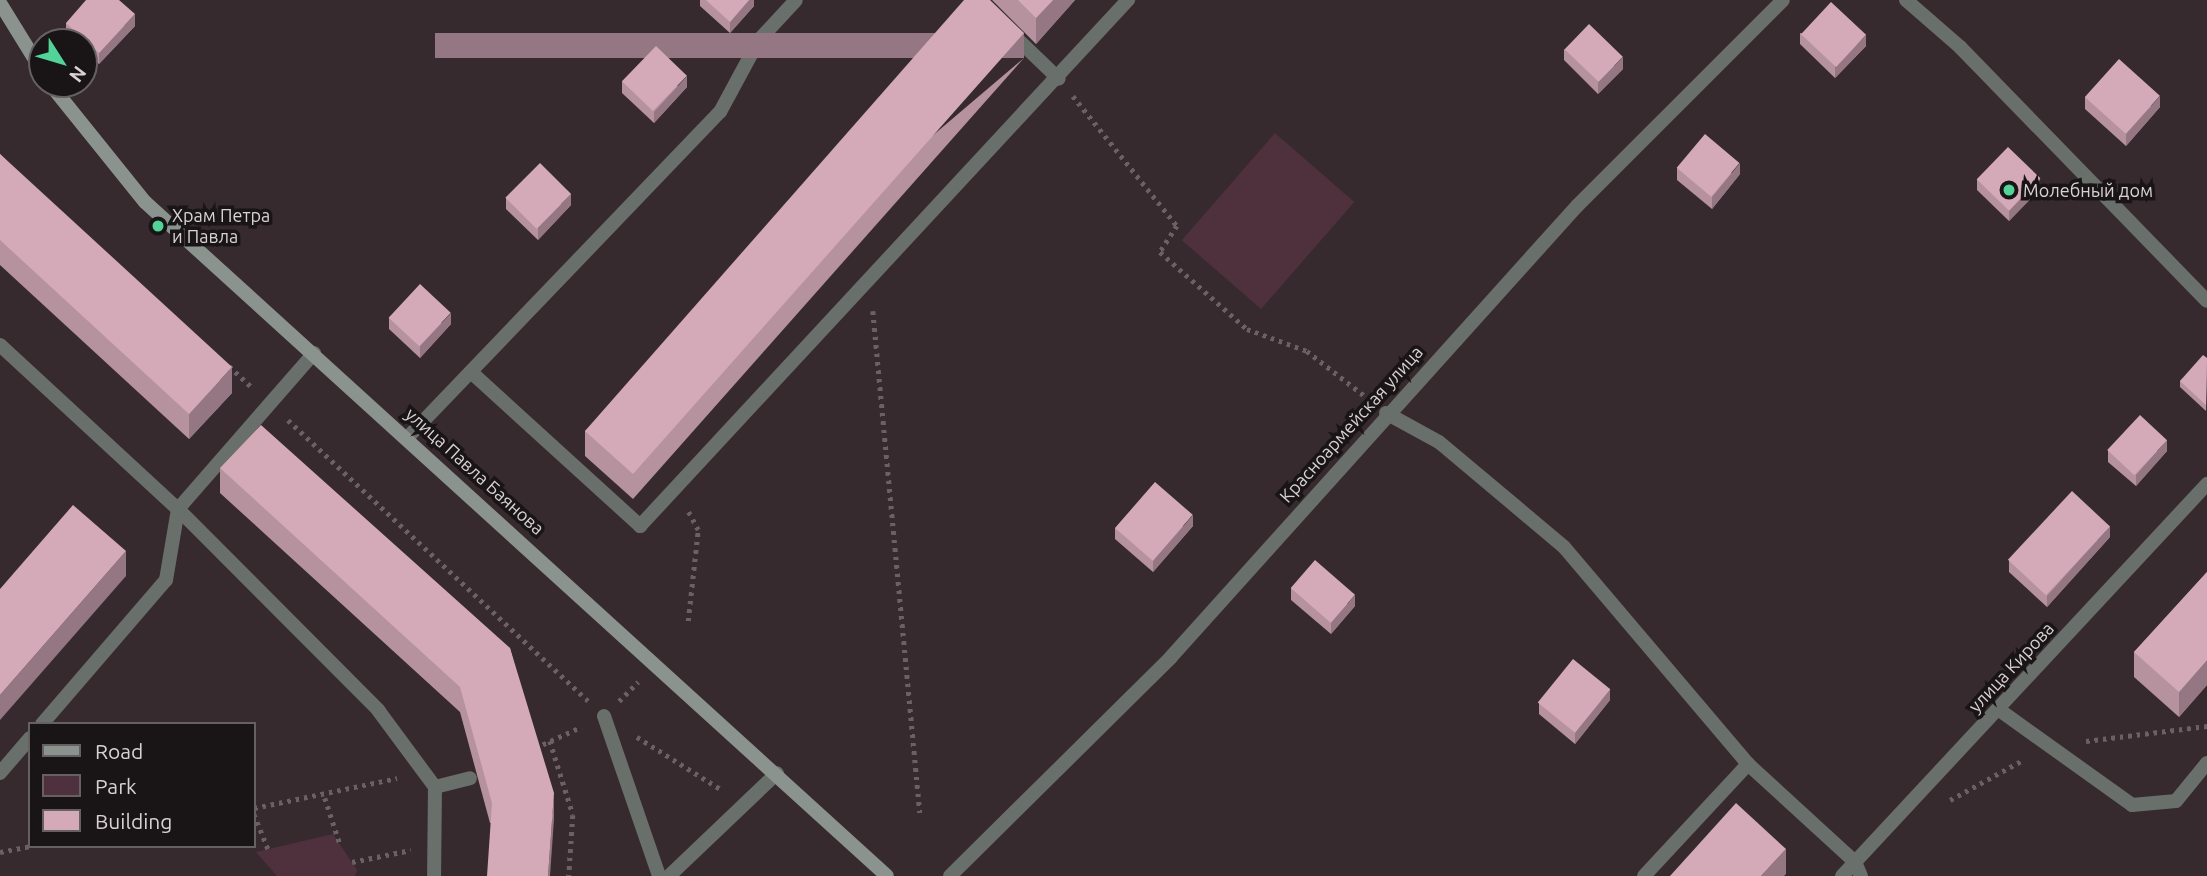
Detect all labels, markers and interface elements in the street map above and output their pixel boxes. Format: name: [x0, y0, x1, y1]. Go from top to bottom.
north arrow: [28, 28, 98, 98]
text: N: [65, 62, 91, 87]
place label: Молебный дом: [2023, 179, 2153, 201]
marker: Молебный дом: [2001, 182, 2017, 198]
place label: Храм Петра и Павла: [172, 205, 270, 248]
marker: Храм Петра и Павла: [150, 218, 166, 234]
street label: Красноармейская улица: [1275, 341, 1427, 507]
street label: улица Павла Баянова: [401, 403, 549, 539]
street label: улица Кирова: [1964, 617, 2058, 717]
legend: [28, 722, 256, 848]
text: Road: [95, 739, 143, 763]
text: Park: [95, 774, 137, 798]
text: Building: [95, 809, 172, 833]

